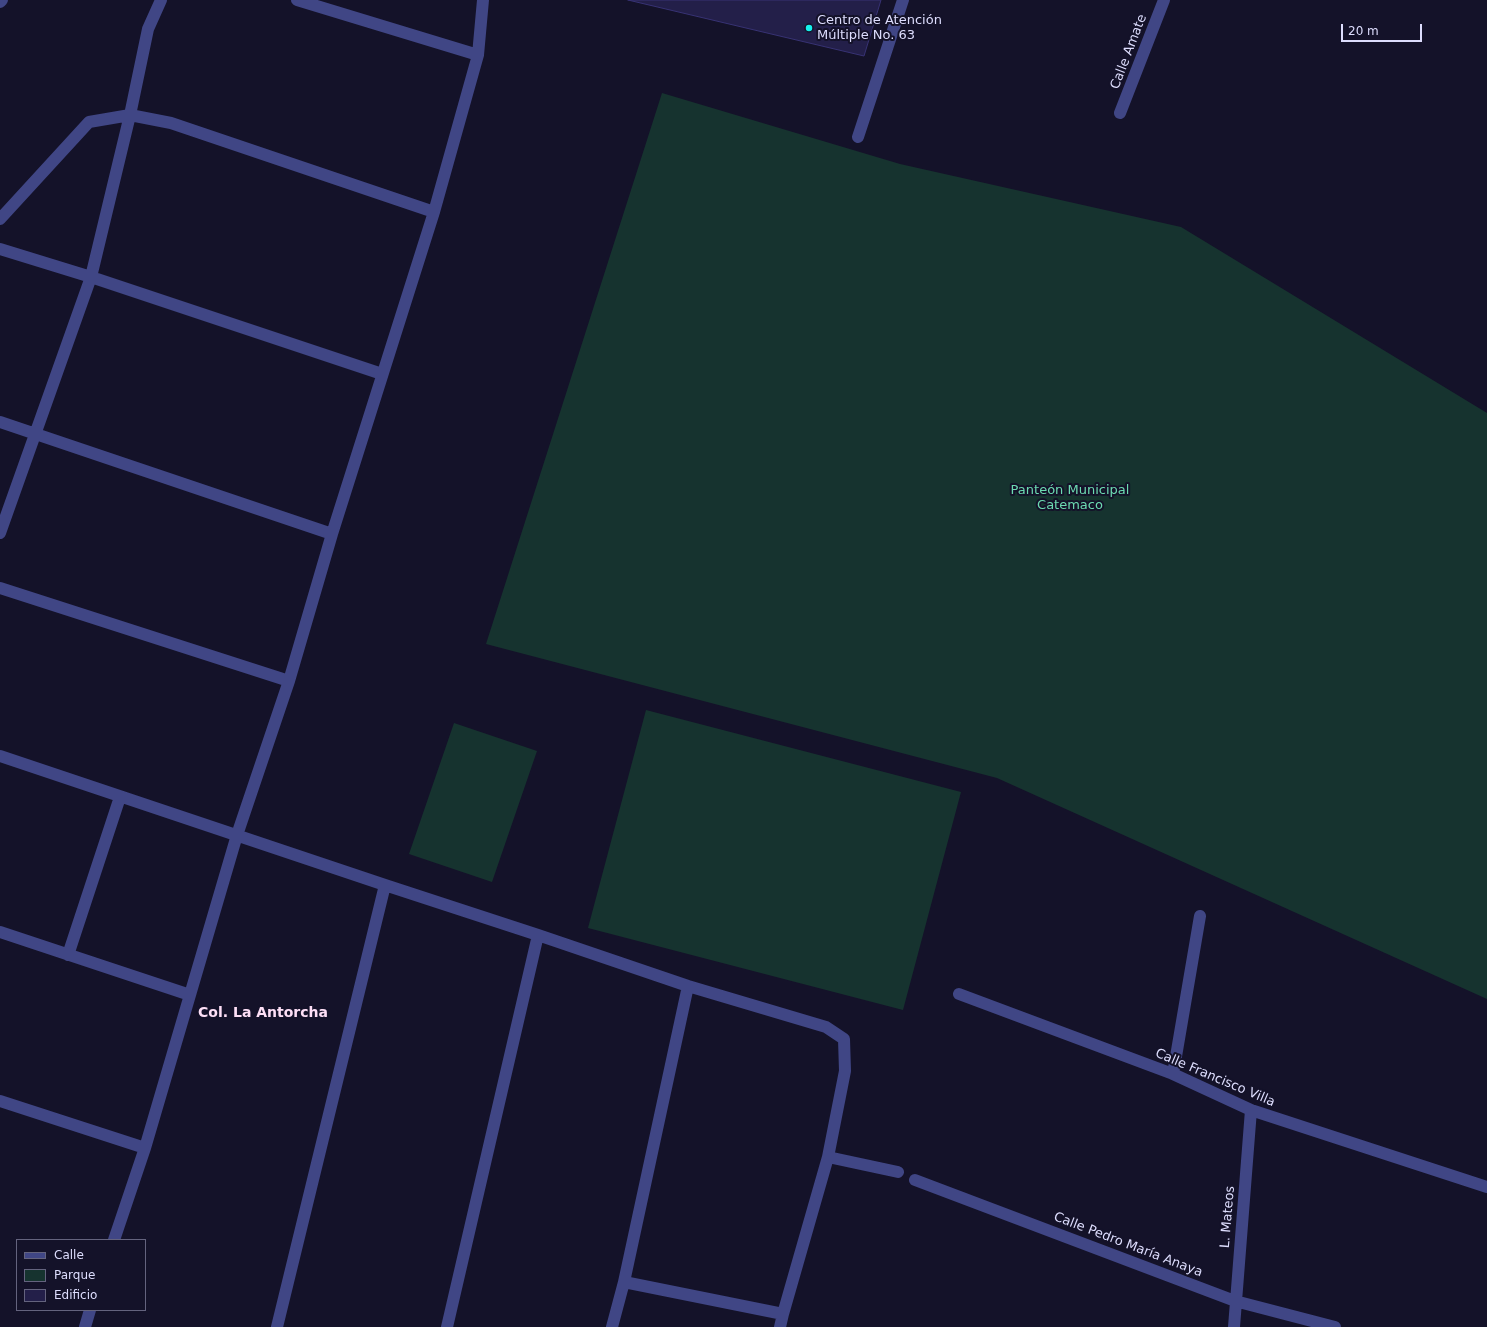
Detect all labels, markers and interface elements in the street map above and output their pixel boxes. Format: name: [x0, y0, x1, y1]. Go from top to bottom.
street label: Calle Amate: [1108, 12, 1150, 92]
place label: Centro de Atención Múltiple No. 63: [817, 13, 942, 44]
scale bar: [1343, 16, 1424, 42]
marker: Centro de Atención Múltiple No. 63: [804, 23, 814, 33]
text: 20 m: [1348, 24, 1379, 38]
park label: Panteón Municipal Catemaco: [1011, 483, 1129, 514]
district label: Col. La Antorcha: [198, 1005, 328, 1021]
street label: Calle Francisco Villa: [1153, 1046, 1277, 1110]
street label: L. Mateos: [1218, 1185, 1238, 1249]
street label: Calle Pedro María Anaya: [1051, 1209, 1205, 1281]
legend: [16, 1239, 146, 1311]
text: Calle: [54, 1248, 84, 1262]
text: Parque: [54, 1268, 95, 1282]
text: Edificio: [54, 1288, 97, 1302]

